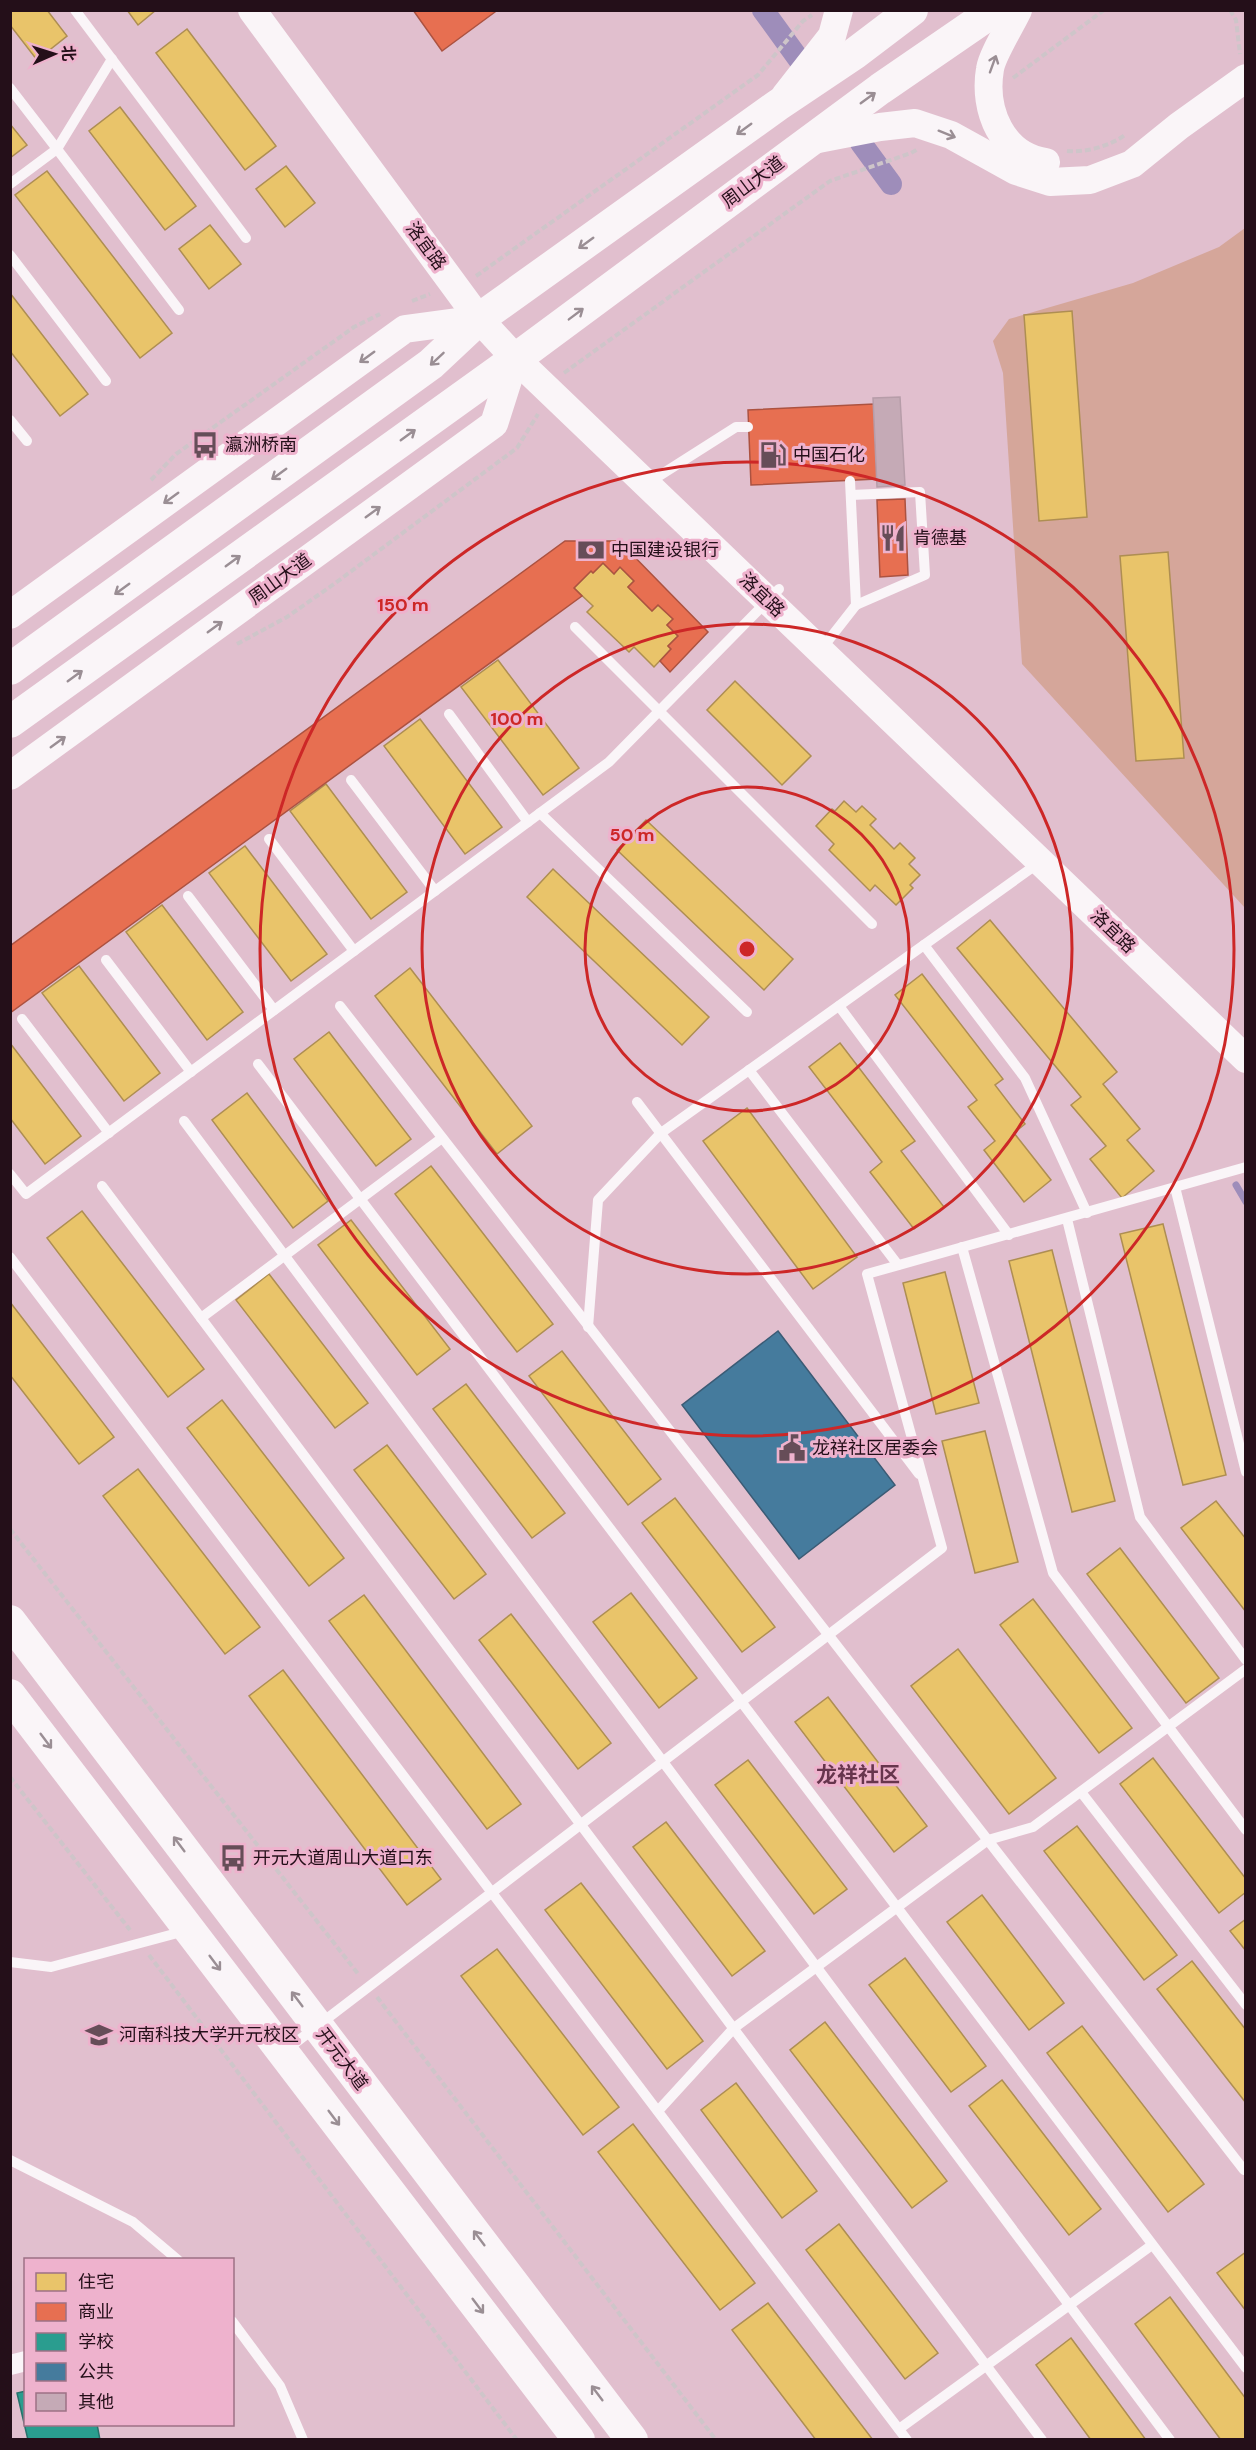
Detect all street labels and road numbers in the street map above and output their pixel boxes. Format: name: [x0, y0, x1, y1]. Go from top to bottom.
street label: 周山大道: [717, 151, 789, 213]
street label: 洛宜路: [400, 217, 452, 275]
street label: 周山大道: [244, 548, 316, 610]
street label: 洛宜路: [734, 568, 790, 622]
street label: 洛宜路: [1085, 904, 1141, 958]
street label: 开元大道: [311, 2023, 373, 2095]

